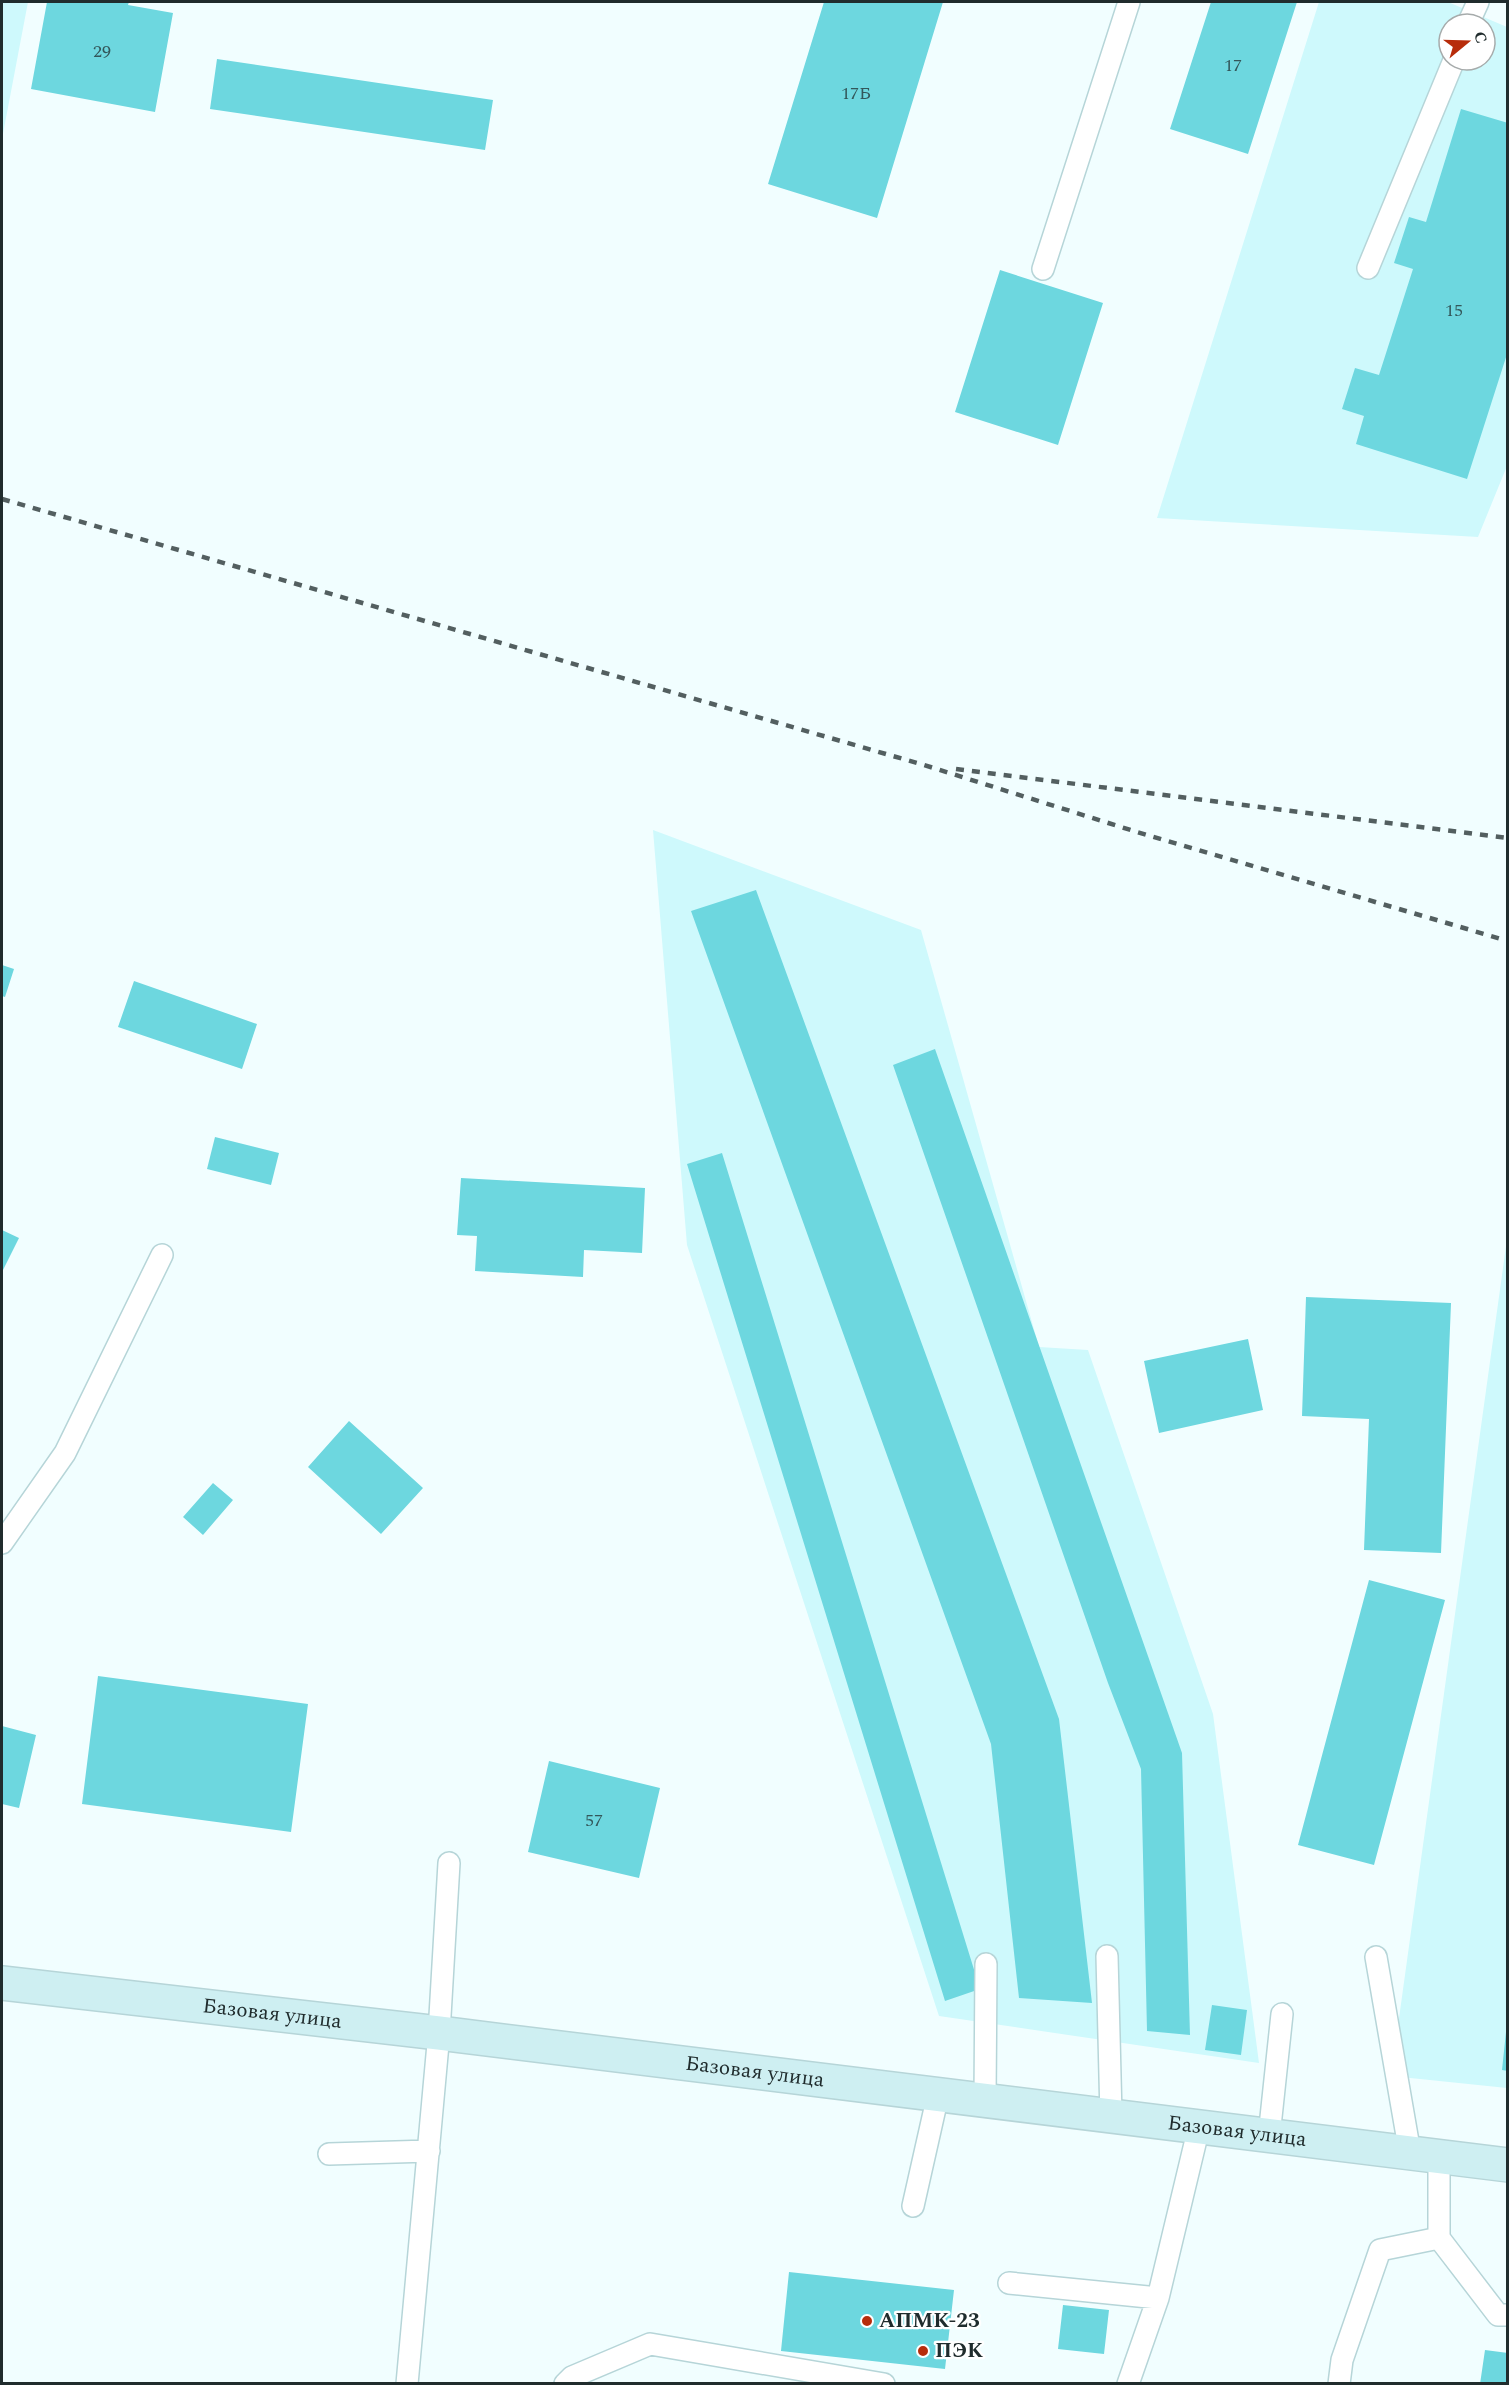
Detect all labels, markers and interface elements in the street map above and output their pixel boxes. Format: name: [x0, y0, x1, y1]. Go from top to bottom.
north arrow: [1437, 12, 1497, 72]
text: С: [1467, 28, 1493, 47]
house number: 29: [93, 38, 111, 65]
house number: 17: [1224, 52, 1242, 79]
house number: 17Б: [841, 80, 871, 107]
house number: 15: [1445, 297, 1463, 324]
house number: 57: [585, 1807, 603, 1834]
street label: Базовая улица: [201, 1990, 344, 2038]
street label: Базовая улица: [683, 2048, 827, 2097]
street label: Базовая улица: [1166, 2107, 1309, 2156]
place label: АПМК-23: [879, 2305, 980, 2337]
marker: АПМК-23: [860, 2314, 874, 2328]
place label: ПЭК: [935, 2335, 984, 2367]
marker: ПЭК: [916, 2344, 930, 2358]

